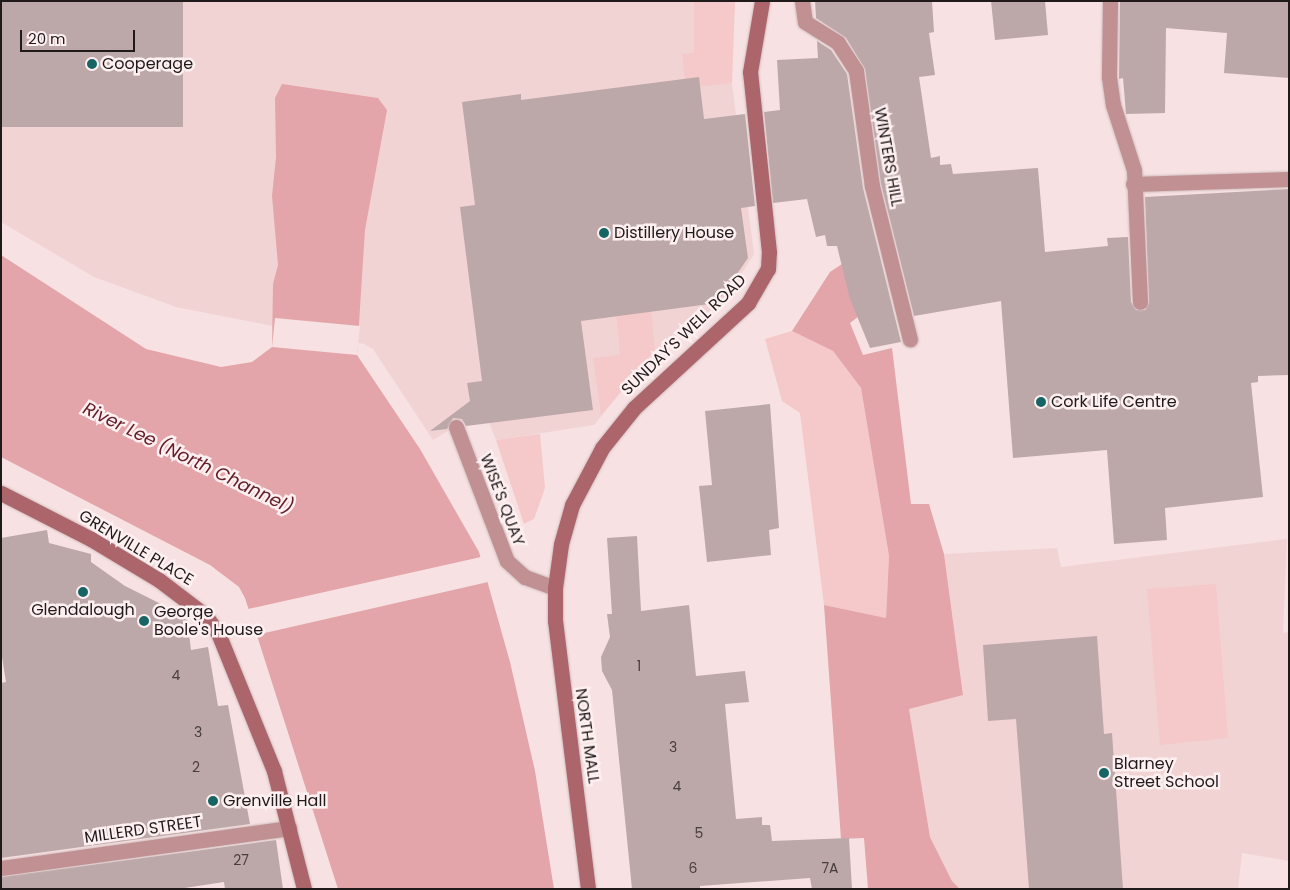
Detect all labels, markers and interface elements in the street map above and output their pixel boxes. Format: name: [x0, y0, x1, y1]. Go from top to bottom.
scale bar: [22, 20, 138, 52]
text: 20 m: [28, 28, 66, 49]
place label: Cooperage: [102, 54, 193, 74]
marker: Cooperage: [86, 58, 98, 70]
street label: WINTERS HILL: [870, 106, 906, 208]
place label: Distillery House: [614, 223, 734, 243]
marker: Distillery House: [598, 227, 610, 239]
street label: SUNDAY'S WELL ROAD: [618, 271, 750, 399]
place label: Cork Life Centre: [1051, 392, 1177, 412]
marker: Cork Life Centre: [1035, 396, 1047, 408]
water label: River Lee (North Channel): [79, 398, 297, 518]
street label: WISE'S QUAY: [476, 451, 528, 549]
street label: GRENVILLE PLACE: [75, 506, 197, 590]
marker: Glendalough: [77, 586, 89, 598]
place label: Glendalough: [31, 600, 135, 620]
place label: George Boole's House: [154, 602, 263, 640]
marker: George Boole's House: [138, 615, 150, 627]
house number: 1: [637, 658, 641, 674]
house number: 4: [172, 667, 180, 683]
street label: NORTH MALL: [571, 687, 603, 785]
house number: 3: [194, 724, 202, 740]
house number: 3: [669, 739, 677, 755]
place label: Blarney Street School: [1114, 754, 1219, 792]
house number: 2: [192, 759, 200, 775]
marker: Blarney Street School: [1098, 767, 1110, 779]
house number: 4: [673, 778, 681, 794]
place label: Grenville Hall: [223, 791, 326, 811]
marker: Grenville Hall: [207, 795, 219, 807]
street label: MILLERD STREET: [83, 812, 203, 848]
house number: 5: [695, 825, 703, 841]
house number: 27: [233, 852, 249, 868]
house number: 6: [689, 860, 697, 876]
house number: 7A: [821, 860, 839, 876]

